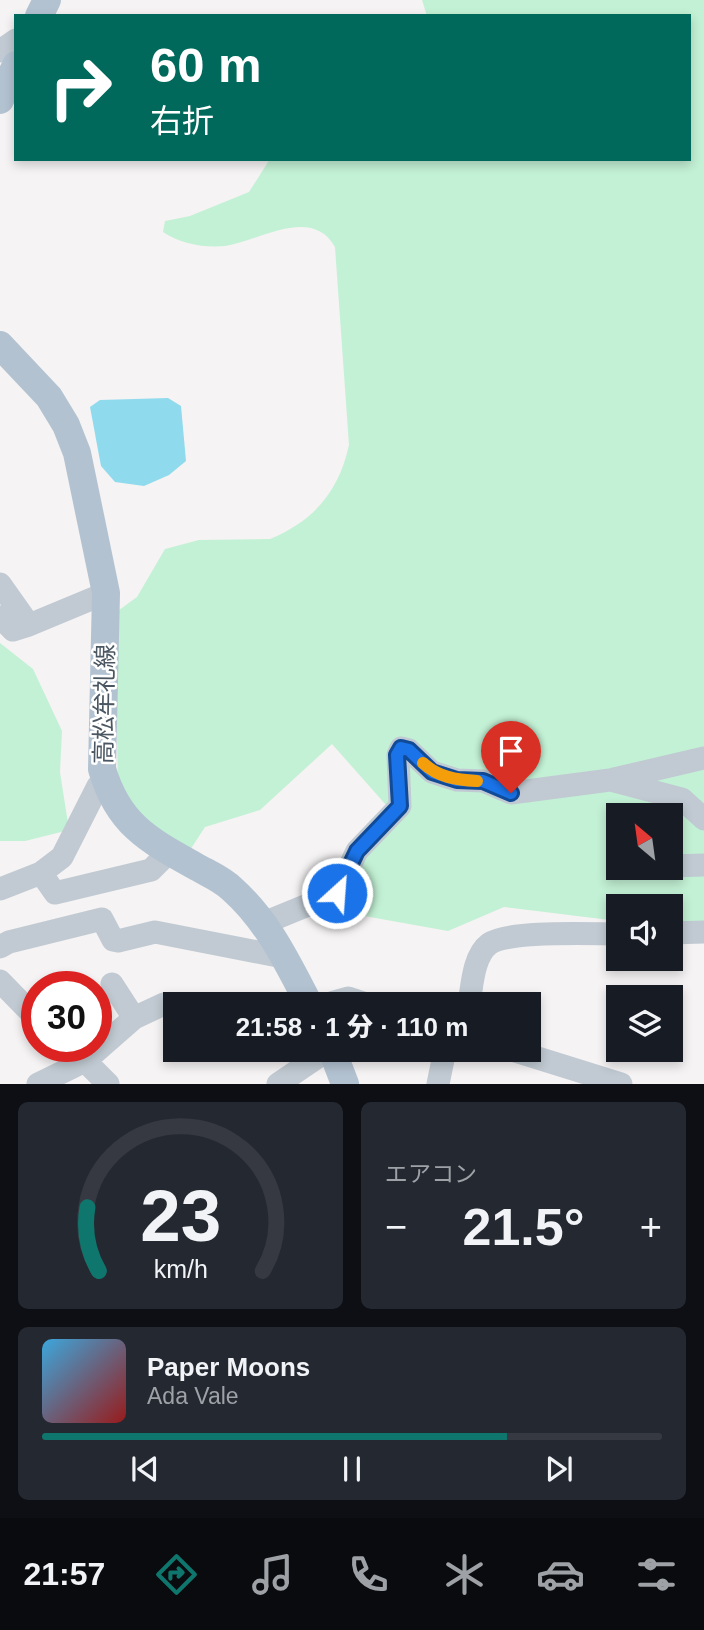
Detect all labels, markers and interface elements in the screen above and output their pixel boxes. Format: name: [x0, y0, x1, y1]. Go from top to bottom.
text: 60 m: [150, 38, 262, 92]
icon: right: [35, 42, 126, 133]
text: 右折: [150, 103, 214, 139]
street label: 高松牟礼線: [89, 644, 119, 764]
pin: [481, 721, 541, 793]
icon: arrive: [492, 732, 530, 770]
north arrow: [606, 803, 682, 880]
map controls: [606, 803, 683, 1062]
position arrow: [300, 856, 374, 930]
button: sound: [606, 894, 683, 971]
speed limit sign: 30: [21, 971, 112, 1062]
button: layers: [606, 985, 683, 1062]
text: 21:58 · 1 分 · 110 m: [236, 1012, 468, 1042]
text: エアコン: [385, 1161, 477, 1187]
text: 23: [140, 1176, 221, 1257]
text: 21.5°: [462, 1198, 585, 1256]
text: −: [385, 1206, 407, 1248]
text: +: [640, 1206, 662, 1248]
text: km/h: [153, 1255, 208, 1283]
text: Paper Moons: [147, 1352, 310, 1382]
text: Ada Vale: [147, 1383, 239, 1409]
icon: previous: [126, 1450, 164, 1488]
icon: pause: [333, 1450, 371, 1488]
icon: next: [540, 1450, 578, 1488]
icon: directions: [152, 1550, 201, 1599]
icon: music: [248, 1550, 297, 1599]
icon: phone: [344, 1550, 393, 1599]
icon: climate: [440, 1550, 489, 1599]
icon: car: [536, 1550, 585, 1599]
icon: filters: [632, 1550, 681, 1599]
text: 21:57: [23, 1556, 105, 1592]

